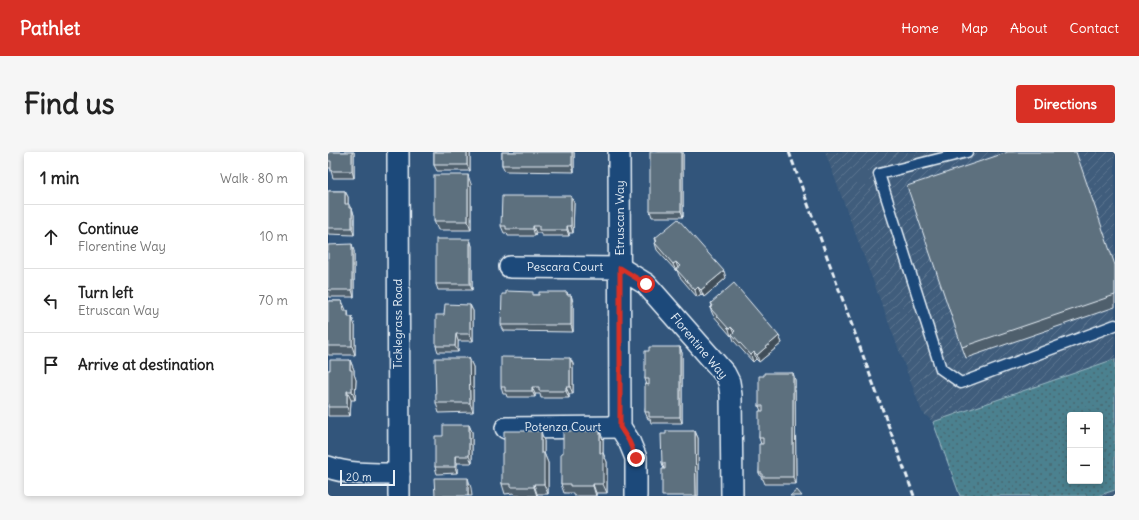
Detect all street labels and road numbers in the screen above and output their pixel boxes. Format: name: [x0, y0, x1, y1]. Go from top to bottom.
street label: Etruscan Way: [612, 180, 627, 256]
street label: Pescara Court: [527, 259, 603, 274]
street label: Ticklegrass Road: [390, 279, 405, 369]
street label: Florentine Way: [668, 310, 731, 382]
street label: Potenza Court: [525, 419, 601, 434]

